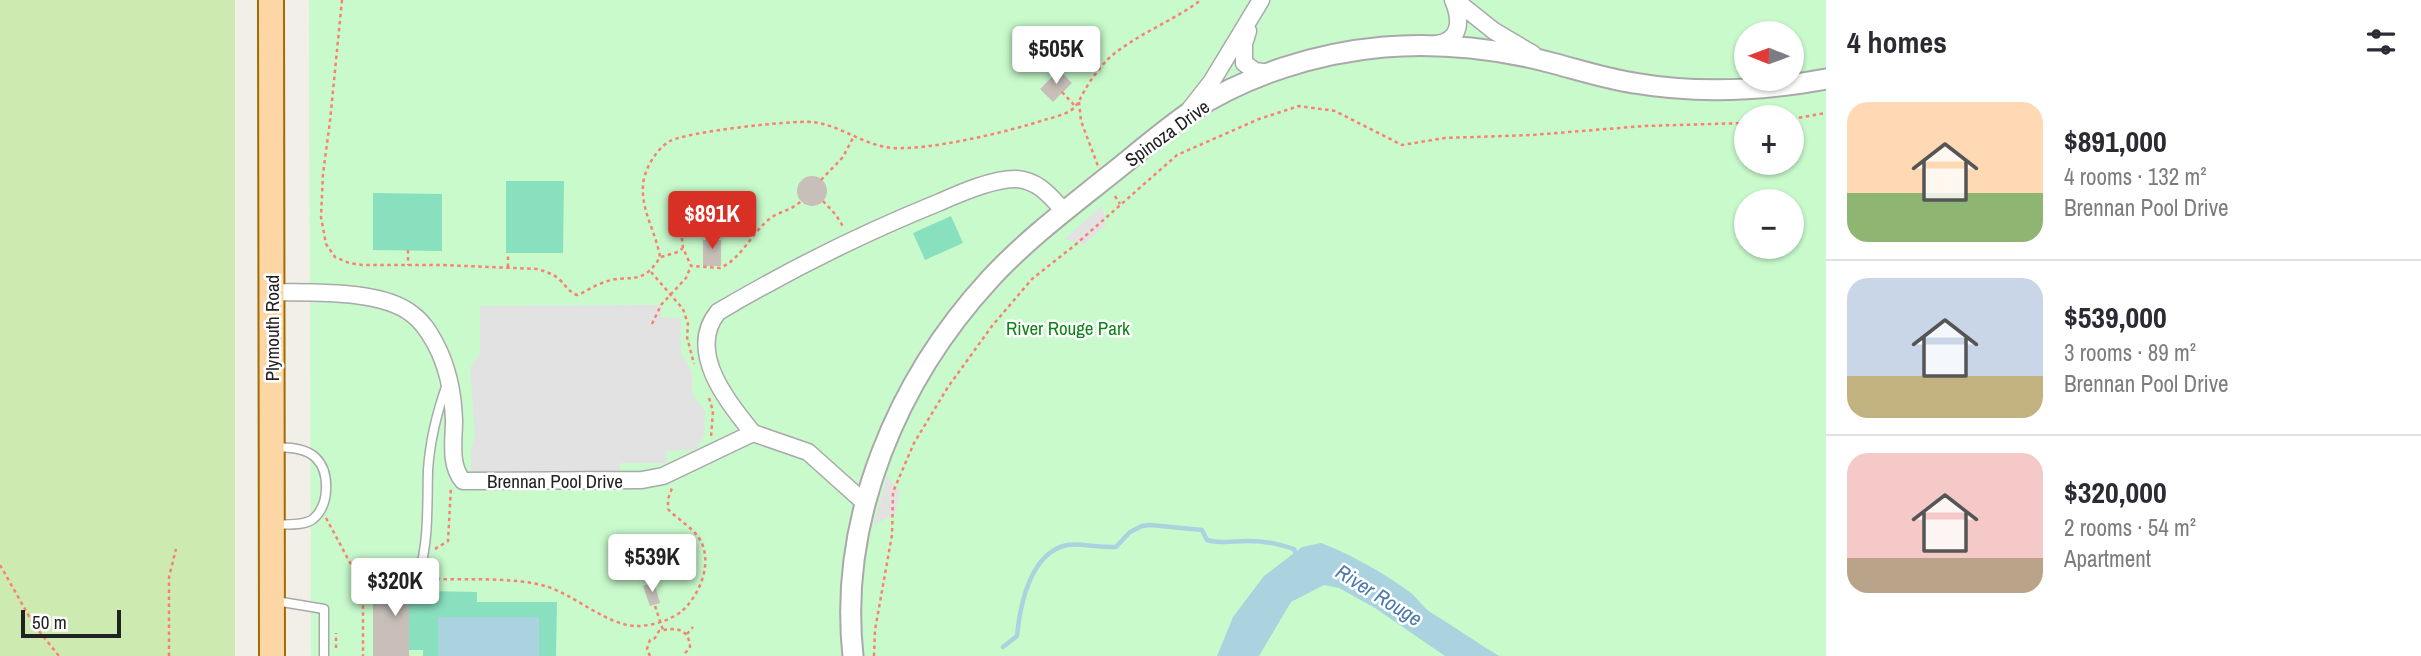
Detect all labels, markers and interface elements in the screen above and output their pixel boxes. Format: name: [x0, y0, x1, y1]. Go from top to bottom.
north arrow: [1734, 21, 1804, 91]
map controls: [1734, 21, 1804, 259]
text: 4 homes: [1847, 22, 1947, 62]
icon: filters: [2362, 23, 2400, 61]
pin: $505K: [1007, 27, 1105, 86]
text: $505K: [1028, 33, 1084, 64]
street label: Spinoza Drive: [1119, 93, 1215, 173]
button: +: [1734, 105, 1804, 175]
text: $891,000: [2064, 121, 2167, 161]
icon: home: [1903, 130, 1987, 214]
text: 4 rooms · 132 m²: [2064, 161, 2207, 192]
button: −: [1734, 189, 1804, 259]
pin: $891K: [663, 191, 761, 251]
text: Brennan Pool Drive: [2064, 192, 2229, 223]
text: $891K: [684, 198, 740, 229]
street label: Plymouth Road: [259, 275, 285, 381]
text: $539,000: [2064, 297, 2167, 337]
icon: home: [1903, 306, 1987, 390]
park label: River Rouge Park: [1006, 315, 1130, 341]
text: 3 rooms · 89 m²: [2064, 337, 2196, 368]
text: Brennan Pool Drive: [2064, 368, 2229, 399]
street label: Brennan Pool Drive: [487, 468, 623, 494]
text: $320,000: [2064, 472, 2167, 512]
icon: home: [1903, 481, 1987, 565]
text: 2 rooms · 54 m²: [2064, 512, 2196, 543]
pin: $539K: [603, 534, 701, 594]
text: $539K: [624, 541, 680, 572]
text: Apartment: [2064, 543, 2151, 574]
water label: River Rouge: [1330, 557, 1428, 633]
pin: $320K: [346, 558, 444, 618]
text: $320K: [367, 565, 423, 596]
scale bar: [21, 607, 121, 639]
text: 50 m: [32, 609, 67, 635]

